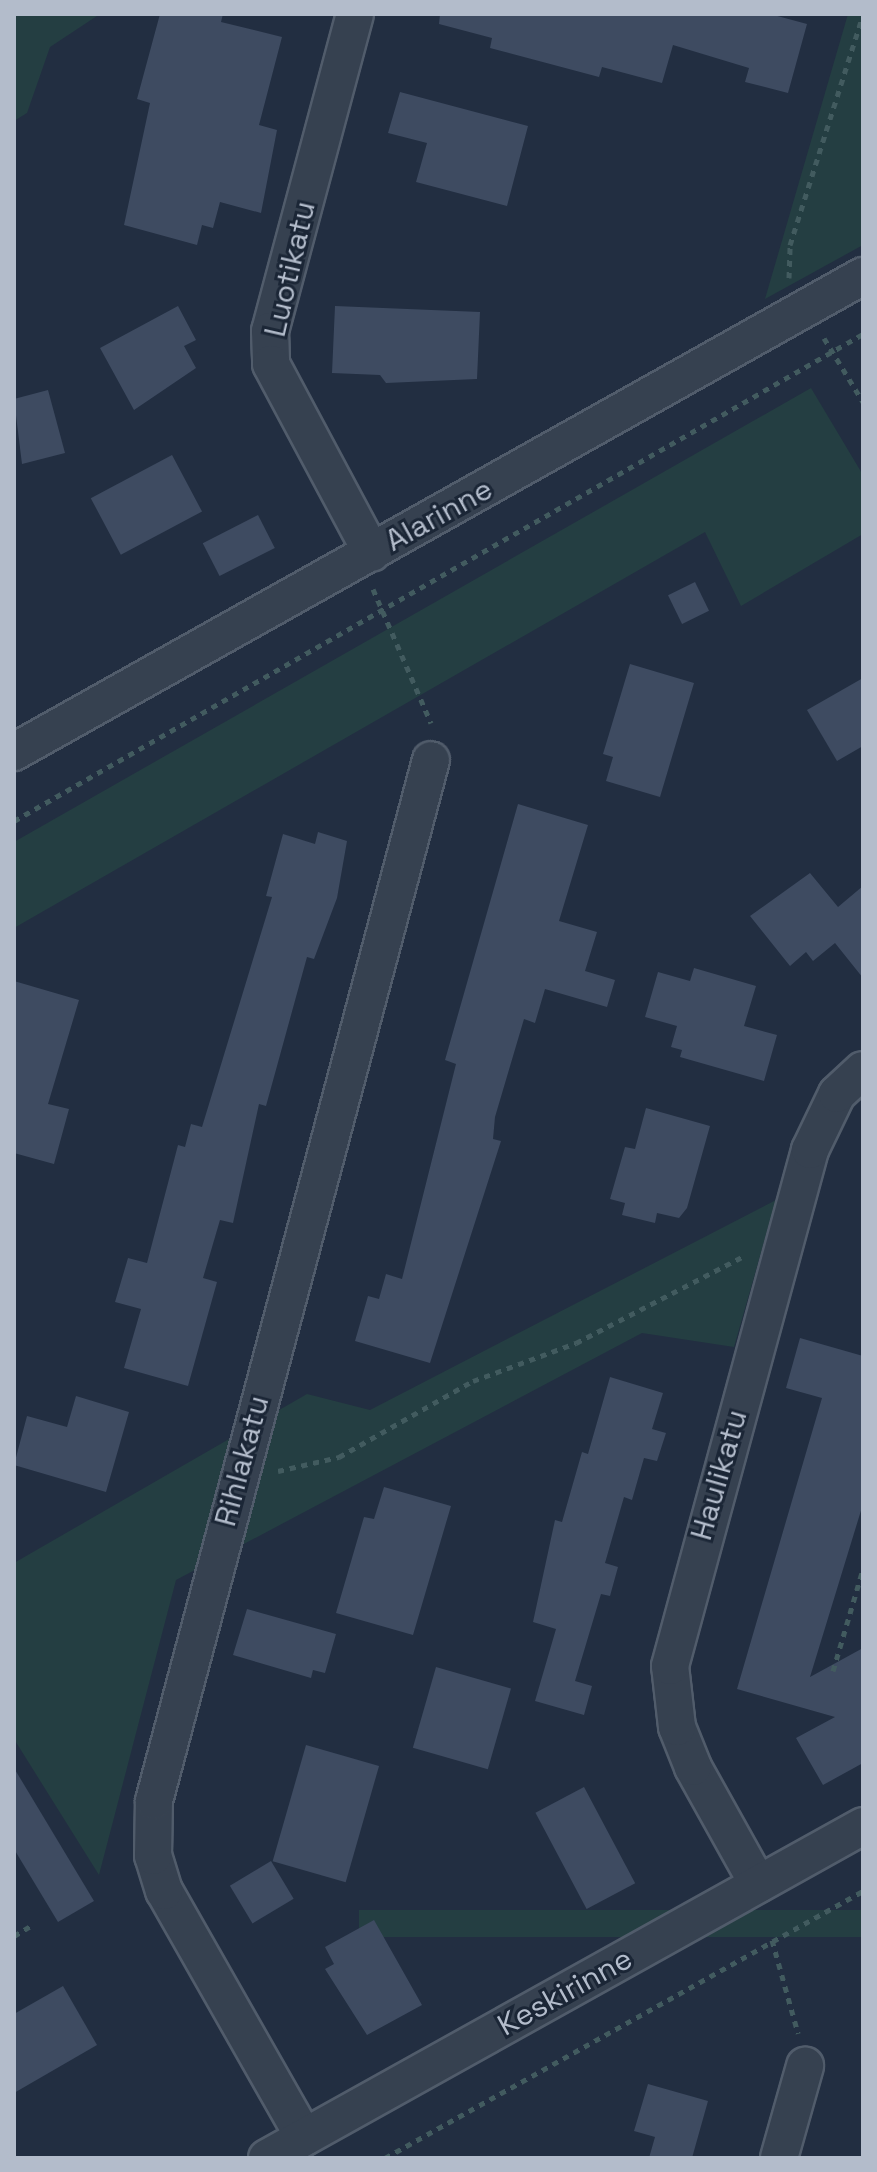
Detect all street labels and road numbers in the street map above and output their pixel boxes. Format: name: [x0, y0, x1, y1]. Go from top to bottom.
street label: Luotikatu: [257, 198, 323, 340]
street label: Alarinne: [379, 471, 499, 559]
street label: Rihlakatu: [207, 1392, 277, 1530]
street label: Haulikatu: [683, 1406, 755, 1544]
street label: Keskirinne: [492, 1940, 638, 2044]

